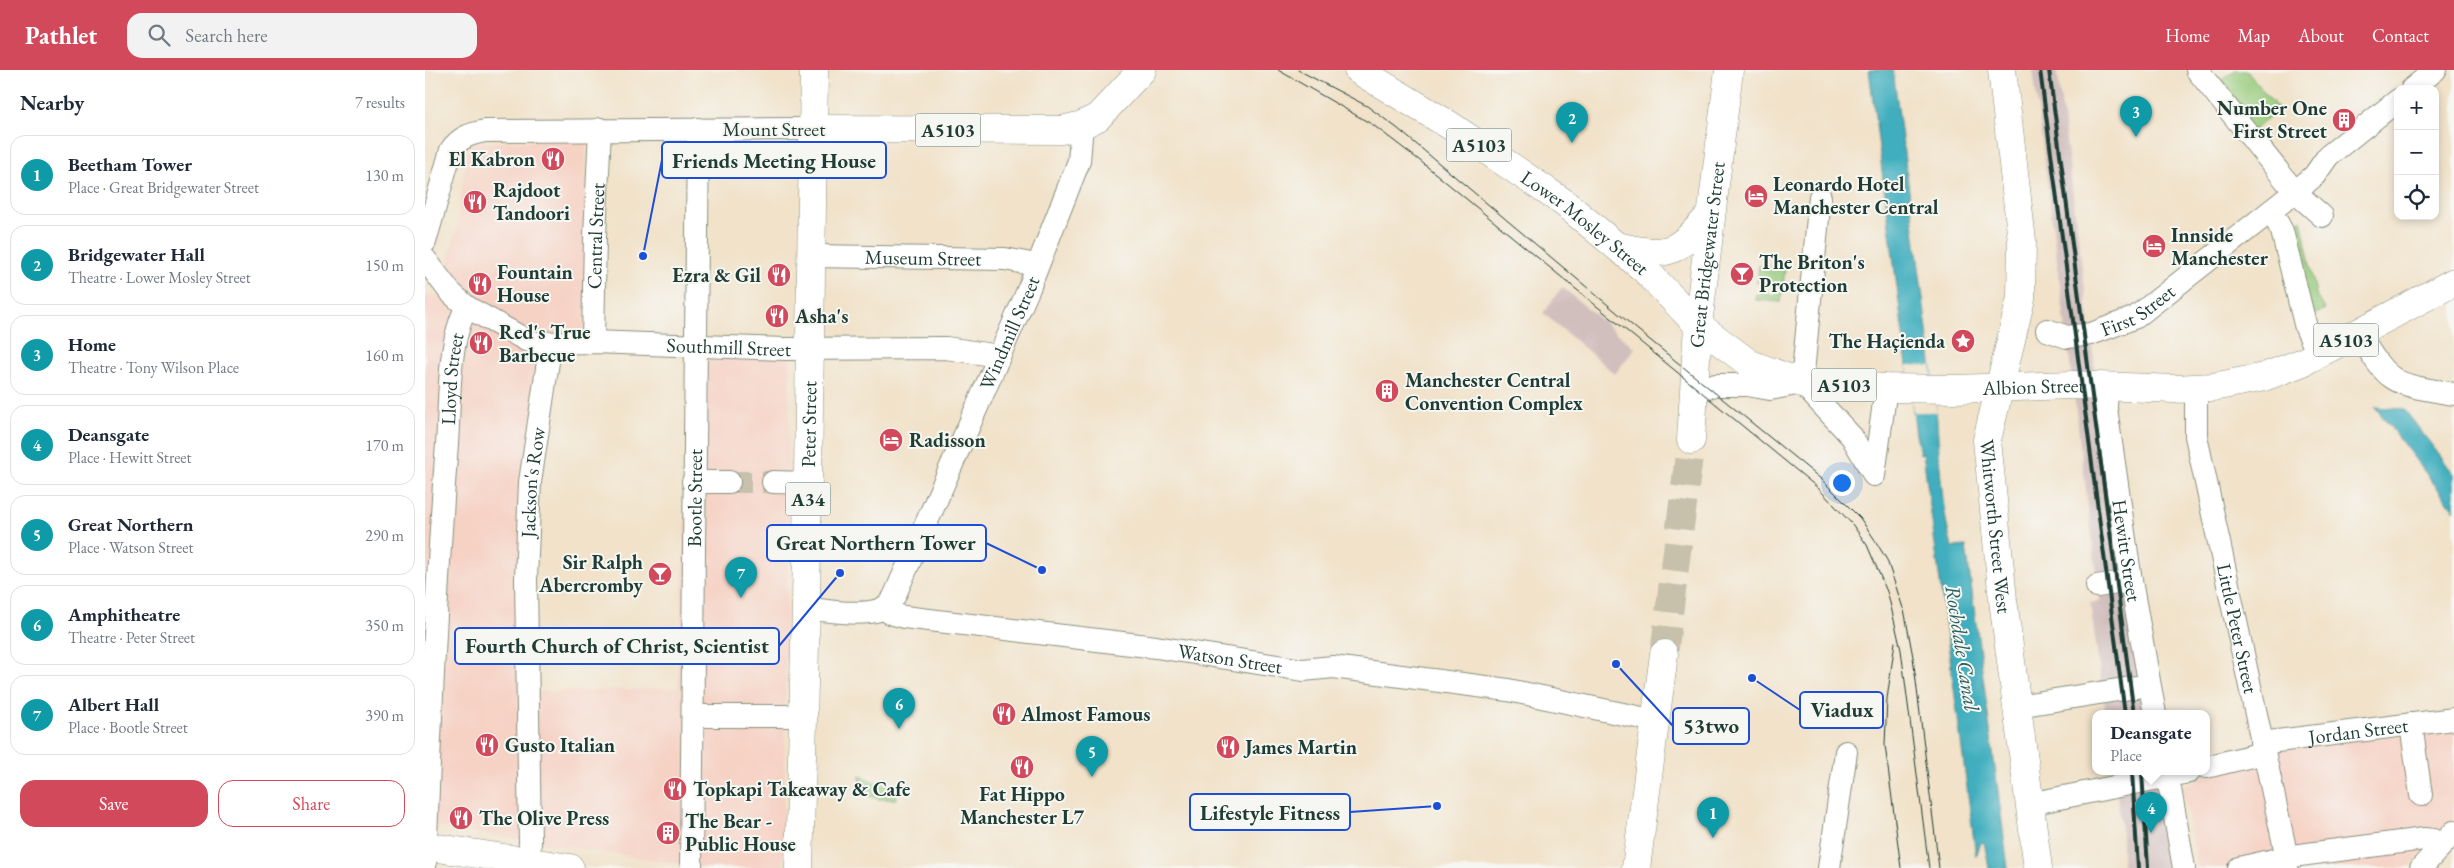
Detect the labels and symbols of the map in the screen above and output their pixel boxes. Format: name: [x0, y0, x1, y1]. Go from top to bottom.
place label: Number One First Street: [2217, 95, 2327, 144]
pin: 3: [2120, 96, 2152, 137]
pin: 2: [1556, 102, 1588, 143]
building icon: Number One First Street: [2331, 107, 2357, 133]
road number: A5103: [915, 114, 981, 146]
street label: Mount Street: [723, 116, 826, 142]
road number: A5103: [1447, 128, 1511, 162]
callout: Friends Meeting House: [662, 142, 886, 178]
place label: El Kabron: [449, 146, 535, 172]
restaurant icon: El Kabron: [540, 146, 566, 172]
text: Friends Meeting House: [672, 147, 876, 174]
street label: Great Bridgewater Street: [1684, 159, 1731, 349]
street label: Lower Mosley Street: [1516, 164, 1656, 281]
place label: Leonardo Hotel Manchester Central: [1773, 171, 1939, 220]
place label: Rajdoot Tandoori: [493, 177, 570, 226]
street label: Central Street: [581, 182, 611, 289]
hotel icon: Leonardo Hotel Manchester Central: [1743, 183, 1769, 209]
restaurant icon: Rajdoot Tandoori: [462, 189, 488, 215]
place label: Innside Manchester: [2171, 222, 2269, 271]
hotel icon: Innside Manchester: [2141, 233, 2167, 259]
street label: Museum Street: [864, 244, 982, 272]
place label: The Briton's Protection: [1759, 249, 1865, 298]
place label: Fountain House: [497, 259, 573, 308]
bar icon: The Briton's Protection: [1729, 261, 1755, 287]
place label: Ezra & Gil: [672, 262, 761, 288]
restaurant icon: Ezra & Gil: [766, 262, 792, 288]
restaurant icon: Fountain House: [467, 271, 493, 297]
street label: Windmill Street: [973, 272, 1046, 394]
street label: First Street: [2097, 278, 2181, 342]
restaurant icon: Asha's: [764, 303, 790, 329]
place label: Asha's: [794, 303, 848, 329]
place label: Red's True Barbecue: [499, 319, 591, 368]
road number: A5103: [2313, 324, 2379, 356]
place label: The Haçienda: [1828, 328, 1945, 354]
place icon: The Haçienda: [1950, 328, 1976, 354]
street label: Lloyd Street: [435, 329, 470, 425]
restaurant icon: Red's True Barbecue: [468, 330, 494, 356]
street label: Southmill Street: [666, 332, 792, 362]
place label: Manchester Central Convention Complex: [1405, 367, 1583, 416]
road number: A5103: [1811, 368, 1877, 402]
street label: Albion Street: [1981, 372, 2086, 401]
building icon: Manchester Central Convention Complex: [1374, 378, 1400, 404]
street label: Peter Street: [795, 380, 822, 468]
street label: Jackson's Row: [515, 425, 551, 540]
hotel icon: Radisson: [878, 427, 904, 453]
place label: Radisson: [909, 427, 986, 453]
street label: Whitworth Street West: [1974, 438, 2018, 616]
street label: Bootle Street: [681, 448, 708, 547]
your location: [1829, 470, 1855, 496]
road number: A34: [785, 482, 831, 516]
street label: Hewitt Street: [2106, 498, 2148, 604]
callout: Great Northern Tower: [767, 525, 986, 561]
text: Great Northern Tower: [776, 529, 976, 556]
place label: Sir Ralph Abercromby: [538, 549, 643, 598]
pin: 7: [725, 557, 757, 598]
bar icon: Sir Ralph Abercromby: [647, 561, 673, 587]
street label: Little Peter Street: [2211, 561, 2264, 697]
water label: Rochdale Canal: [1939, 583, 1986, 714]
callout: Fourth Church of Christ, Scientist: [455, 628, 779, 664]
text: Fourth Church of Christ, Scientist: [465, 632, 769, 659]
street label: Watson Street: [1176, 638, 1285, 680]
pin: 6: [883, 688, 915, 729]
callout: Viadux: [1800, 692, 1883, 728]
text: Viadux: [1810, 696, 1874, 723]
restaurant icon: Almost Famous: [991, 701, 1017, 727]
place label: Almost Famous: [1020, 701, 1150, 727]
callout: 53two: [1673, 708, 1749, 744]
text: 53two: [1683, 712, 1739, 739]
street label: Jordan Street: [2305, 712, 2410, 750]
restaurant icon: Gusto Italian: [474, 732, 500, 758]
place label: Gusto Italian: [505, 732, 615, 758]
restaurant icon: James Martin: [1215, 734, 1241, 760]
place label: James Martin: [1243, 734, 1357, 760]
pin: 5: [1076, 736, 1108, 777]
restaurant icon: Fat Hippo Manchester L7: [1009, 754, 1035, 780]
restaurant icon: Topkapi Takeaway & Cafe: [662, 776, 688, 802]
place label: Topkapi Takeaway & Cafe: [693, 776, 910, 802]
place label: Fat Hippo Manchester L7: [960, 781, 1084, 830]
pin: 4: [2135, 792, 2167, 833]
callout: Lifestyle Fitness: [1190, 794, 1350, 830]
pin: 1: [1697, 797, 1729, 838]
text: Lifestyle Fitness: [1200, 799, 1340, 826]
restaurant icon: The Olive Press: [448, 805, 474, 831]
place label: The Olive Press: [479, 805, 609, 831]
place label: The Bear - Public House: [685, 808, 796, 857]
building icon: The Bear - Public House: [655, 820, 681, 846]

